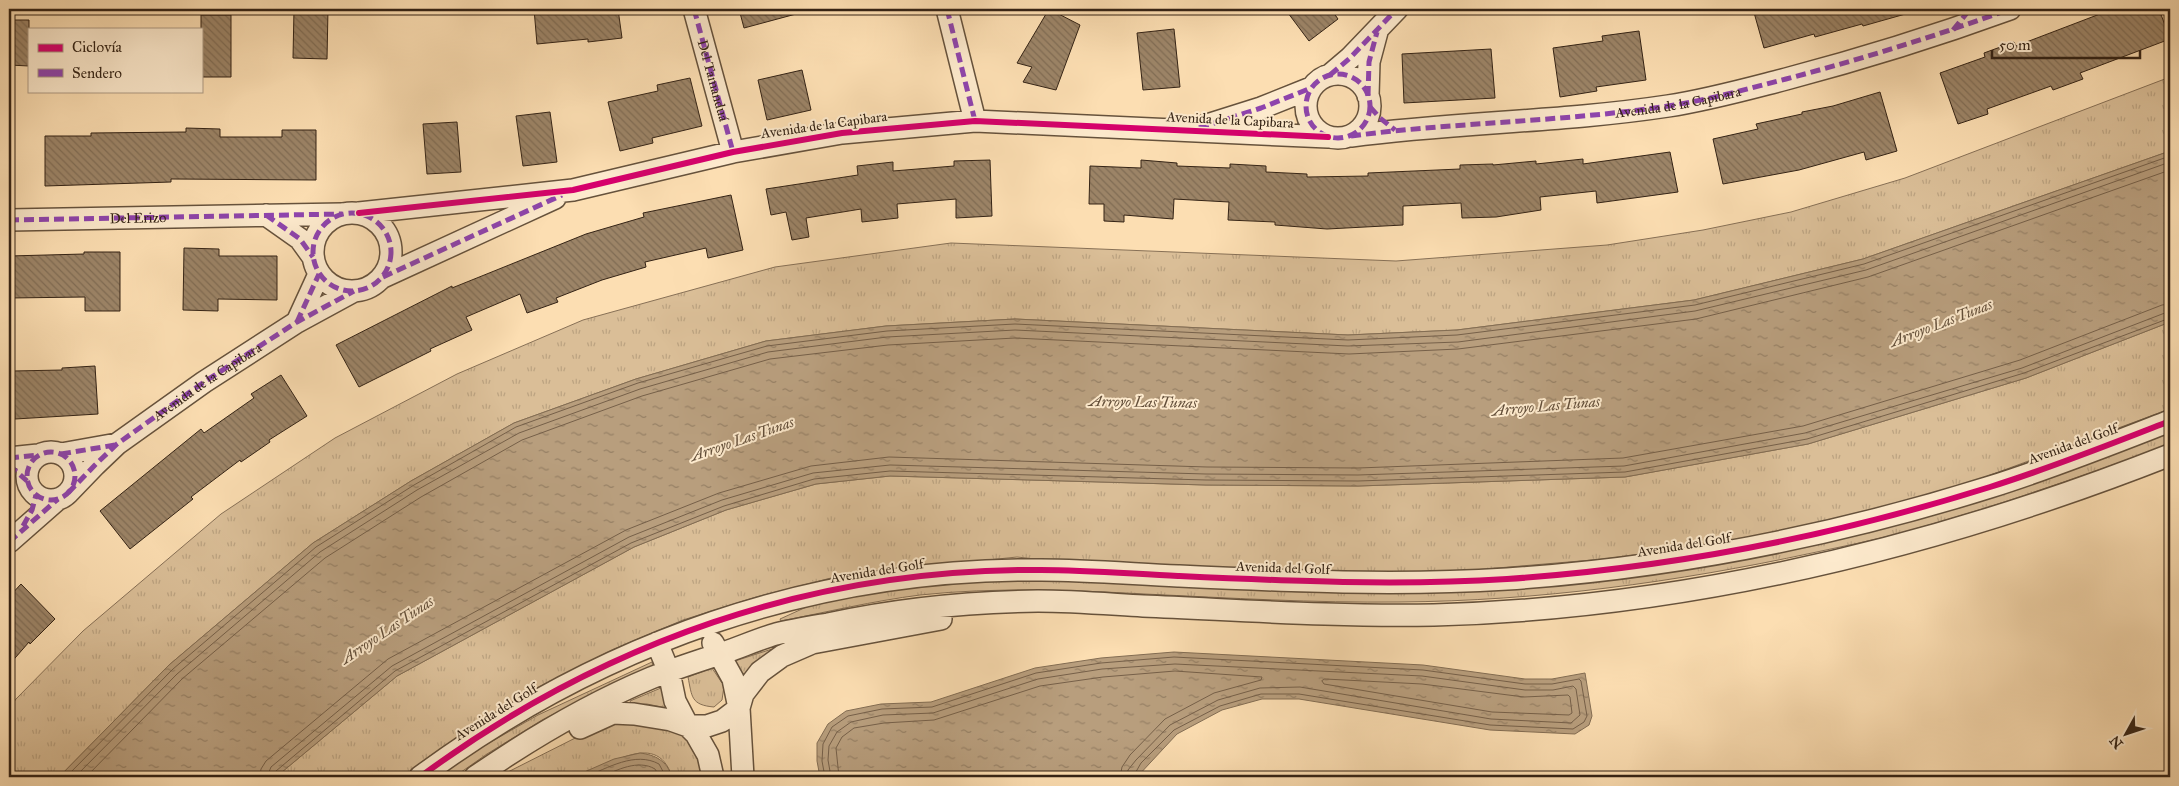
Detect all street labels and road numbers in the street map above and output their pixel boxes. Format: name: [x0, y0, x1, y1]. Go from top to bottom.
street label: Del Tamanduá: [694, 38, 733, 123]
street label: Avenida de la Capibara: [1613, 82, 1743, 121]
street label: Avenida de la Capibara: [759, 108, 888, 142]
street label: Avenida de la Capibara: [1165, 108, 1294, 132]
street label: Del Erizo: [110, 209, 166, 227]
street label: Avenida de la Capibara: [149, 339, 265, 425]
street label: Avenida del Golf: [2025, 419, 2122, 468]
street label: Avenida del Golf: [1635, 529, 1734, 561]
street label: Avenida del Golf: [828, 555, 927, 587]
street label: Avenida del Golf: [1235, 558, 1333, 578]
street label: Avenida del Golf: [451, 679, 542, 745]

